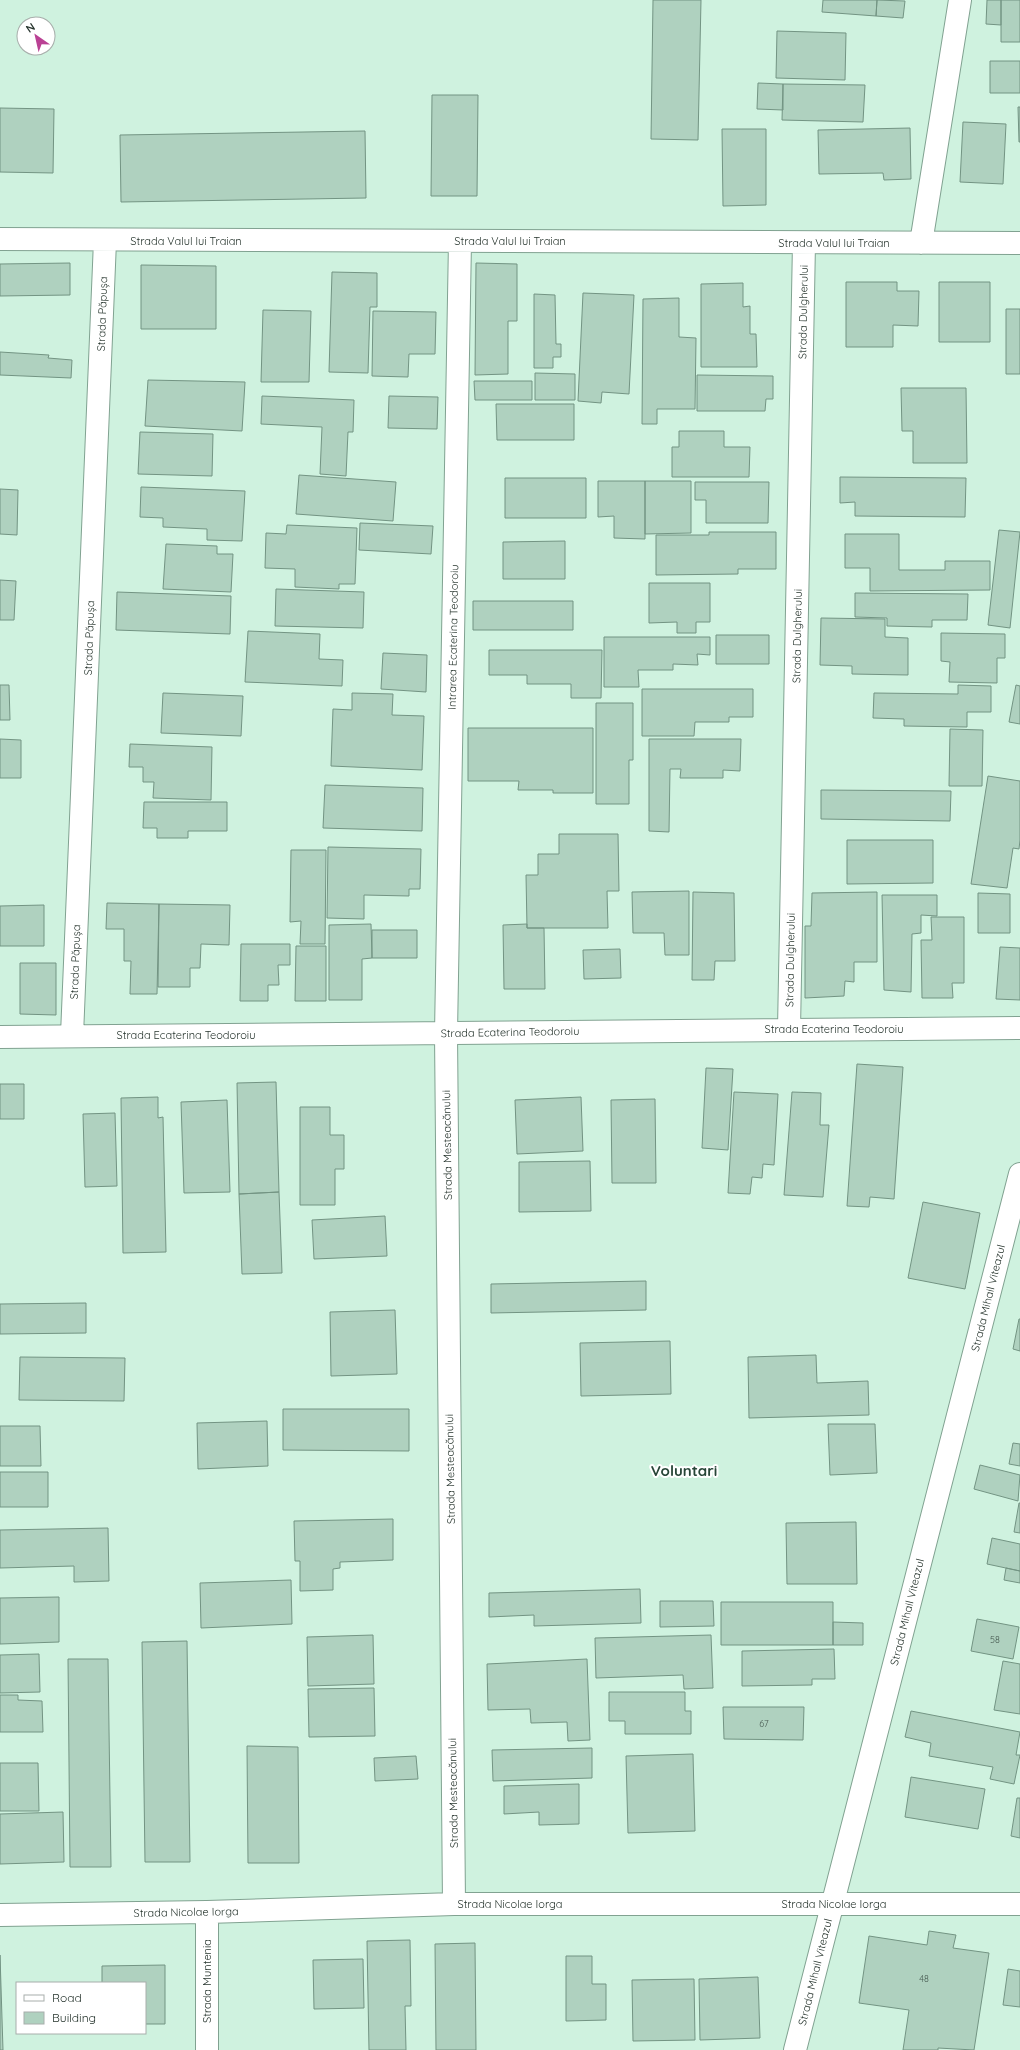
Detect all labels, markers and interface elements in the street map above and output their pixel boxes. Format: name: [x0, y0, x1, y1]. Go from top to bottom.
north arrow: [16, 16, 56, 56]
text: N: [23, 20, 38, 36]
street label: Strada Valul lui Traian: [130, 234, 242, 248]
street label: Strada Valul lui Traian: [454, 234, 566, 248]
street label: Strada Valul lui Traian: [778, 236, 890, 250]
street label: Strada Dulgherului: [795, 265, 811, 359]
street label: Strada Păpușa: [94, 276, 110, 352]
street label: Intrarea Ecaterina Teodoroiu: [445, 564, 461, 710]
street label: Strada Dulgherului: [789, 589, 805, 683]
street label: Strada Păpușa: [81, 600, 97, 676]
street label: Strada Dulgherului: [782, 913, 798, 1007]
street label: Strada Păpușa: [67, 924, 83, 1000]
street label: Strada Ecaterina Teodoroiu: [765, 1022, 903, 1036]
street label: Strada Ecaterina Teodoroiu: [440, 1024, 580, 1040]
street label: Strada Ecaterina Teodoroiu: [117, 1028, 255, 1042]
street label: Strada Mesteacănului: [439, 1090, 455, 1200]
street label: Strada Mihail Viteazul: [968, 1243, 1008, 1353]
street label: Strada Mesteacănului: [442, 1414, 458, 1524]
district label: Voluntari: [651, 1461, 717, 1480]
street label: Strada Mihail Viteazul: [887, 1557, 927, 1667]
house number: 58: [990, 1634, 1000, 1645]
house number: 67: [759, 1718, 769, 1729]
street label: Strada Mesteacănului: [445, 1738, 461, 1848]
street label: Strada Nicolae Iorga: [457, 1897, 563, 1911]
street label: Strada Nicolae Iorga: [781, 1897, 887, 1911]
street label: Strada Nicolae Iorga: [133, 1904, 239, 1920]
street label: Strada Mihail Viteazul: [795, 1917, 835, 2027]
street label: Strada Muntenia: [200, 1939, 214, 2023]
house number: 48: [919, 1973, 929, 1984]
legend: [16, 1982, 146, 2034]
text: Road: [52, 1990, 82, 2005]
text: Building: [52, 2010, 96, 2025]

